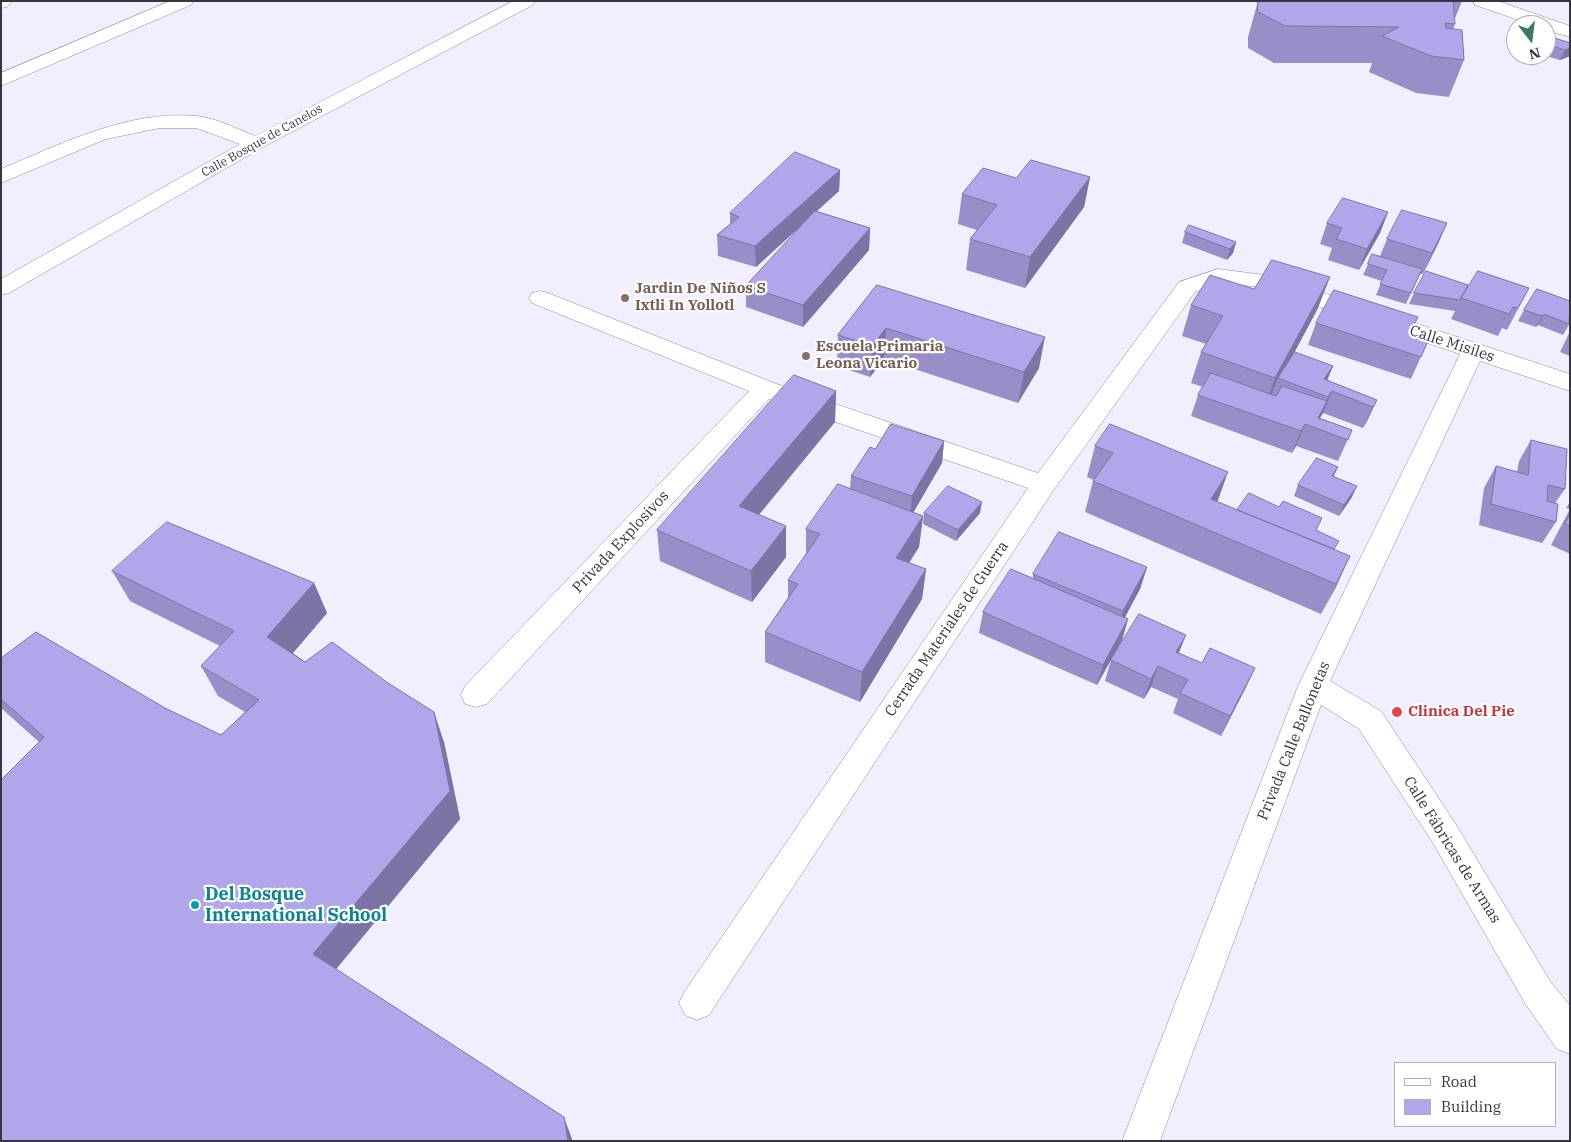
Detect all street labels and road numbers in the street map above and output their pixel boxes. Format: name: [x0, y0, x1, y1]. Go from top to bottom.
street label: Calle Bosque de Canelos: [199, 102, 325, 180]
street label: Calle Misiles: [1407, 322, 1497, 366]
street label: Privada Explosivos: [569, 487, 673, 597]
street label: Cerrada Materiales de Guerra: [882, 538, 1012, 720]
street label: Privada Calle Ballonetas: [1254, 659, 1334, 823]
street label: Calle Fábricas de Armas: [1399, 773, 1505, 927]

